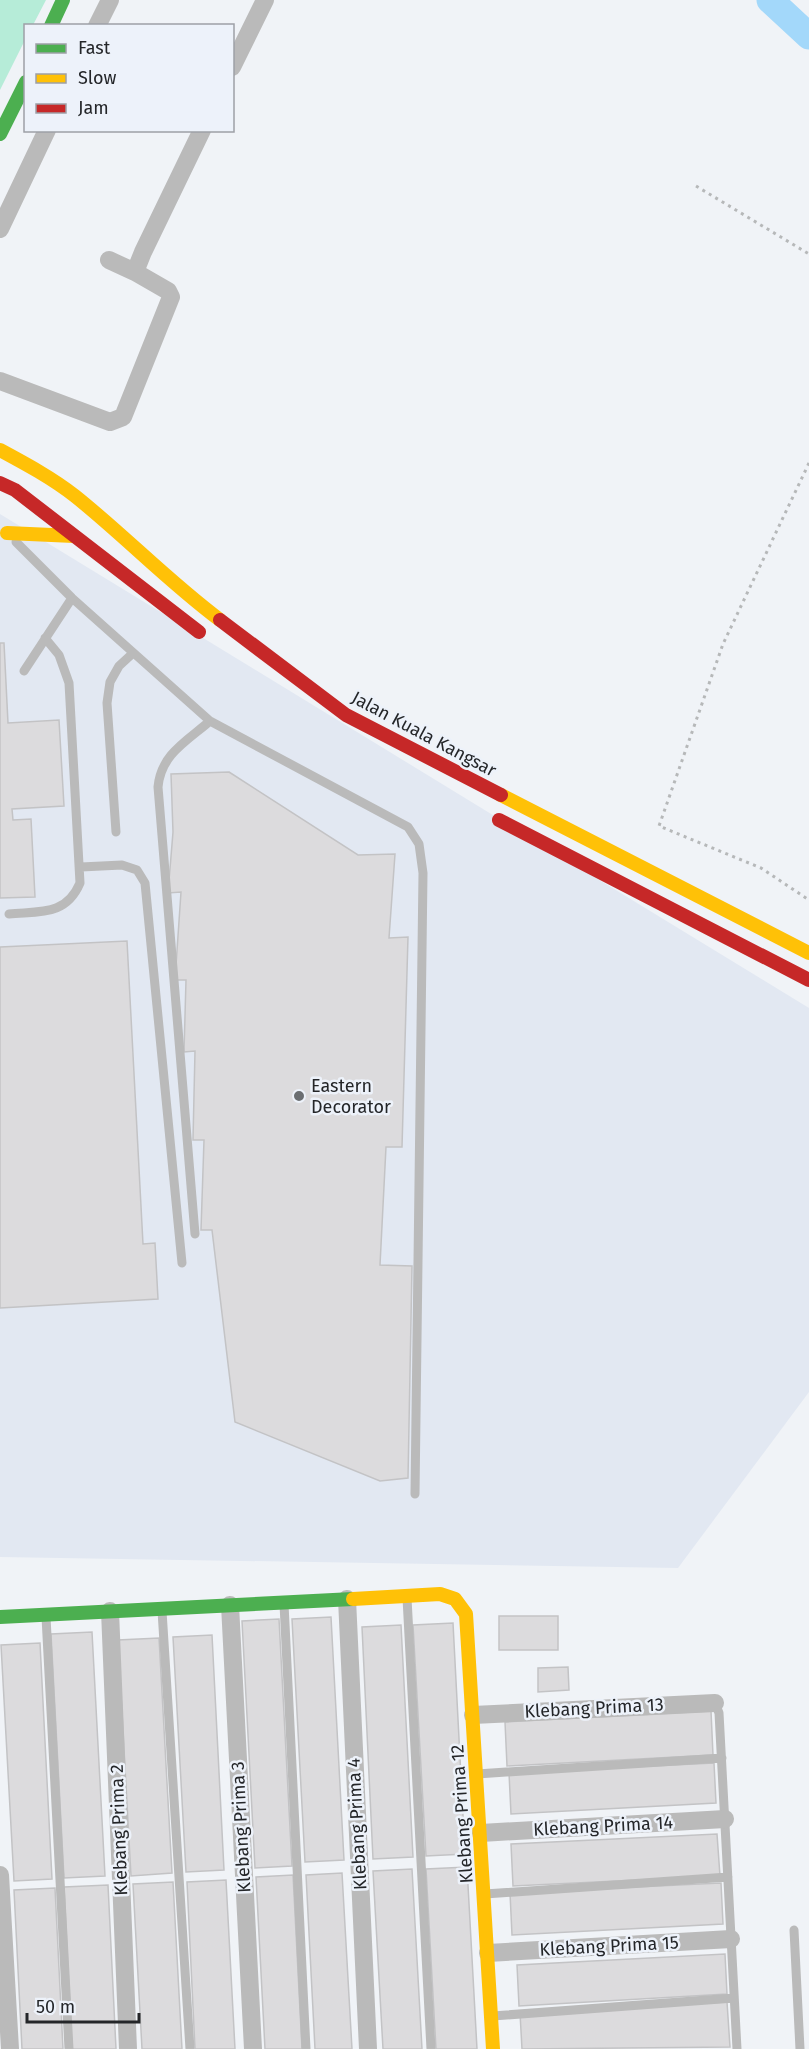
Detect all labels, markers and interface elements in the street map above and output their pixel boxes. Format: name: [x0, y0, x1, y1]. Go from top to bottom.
legend: [24, 24, 234, 132]
text: Fast: [78, 37, 111, 59]
text: Slow: [78, 67, 117, 89]
text: Jam: [78, 97, 109, 119]
street label: Jalan Kuala Kangsar: [348, 687, 500, 781]
place label: Eastern Decorator: [311, 1075, 391, 1118]
marker: Eastern Decorator: [292, 1089, 306, 1103]
street label: Klebang Prima 13: [524, 1693, 664, 1723]
street label: Klebang Prima 12: [446, 1744, 478, 1884]
street label: Klebang Prima 4: [343, 1757, 371, 1891]
street label: Klebang Prima 3: [227, 1761, 255, 1893]
street label: Klebang Prima 2: [106, 1764, 132, 1896]
street label: Klebang Prima 14: [532, 1811, 674, 1841]
street label: Klebang Prima 15: [539, 1931, 679, 1961]
scale bar: [27, 1986, 140, 2024]
text: 50 m: [36, 1996, 75, 2018]

